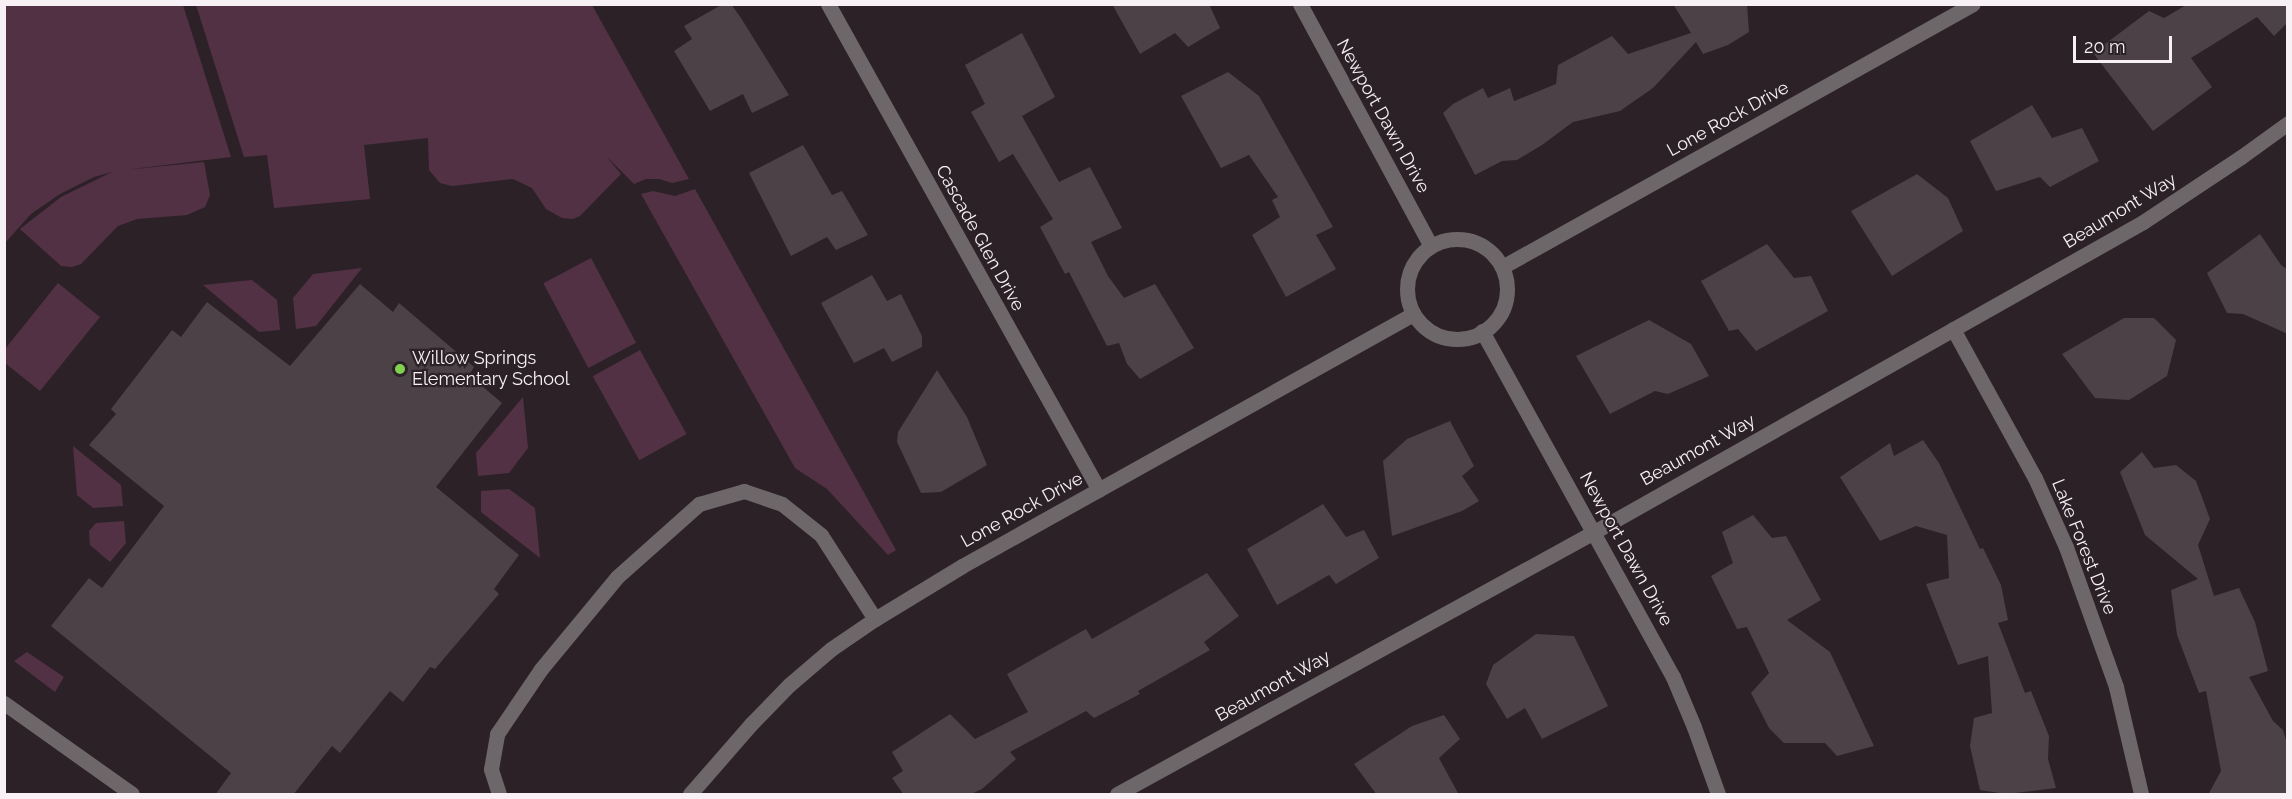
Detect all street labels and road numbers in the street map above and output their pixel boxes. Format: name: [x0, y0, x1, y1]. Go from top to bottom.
street label: Newport Dawn Drive: [1332, 35, 1434, 197]
street label: Lone Rock Drive: [1663, 77, 1793, 161]
street label: Cascade Glen Drive: [931, 161, 1029, 315]
street label: Beaumont Way: [2059, 169, 2181, 253]
street label: Beaumont Way: [1637, 409, 1759, 491]
street label: Lone Rock Drive: [957, 468, 1087, 552]
street label: Newport Dawn Drive: [1575, 468, 1677, 630]
street label: Lake Forest Drive: [2047, 476, 2121, 618]
street label: Beaumont Way: [1212, 645, 1334, 727]

